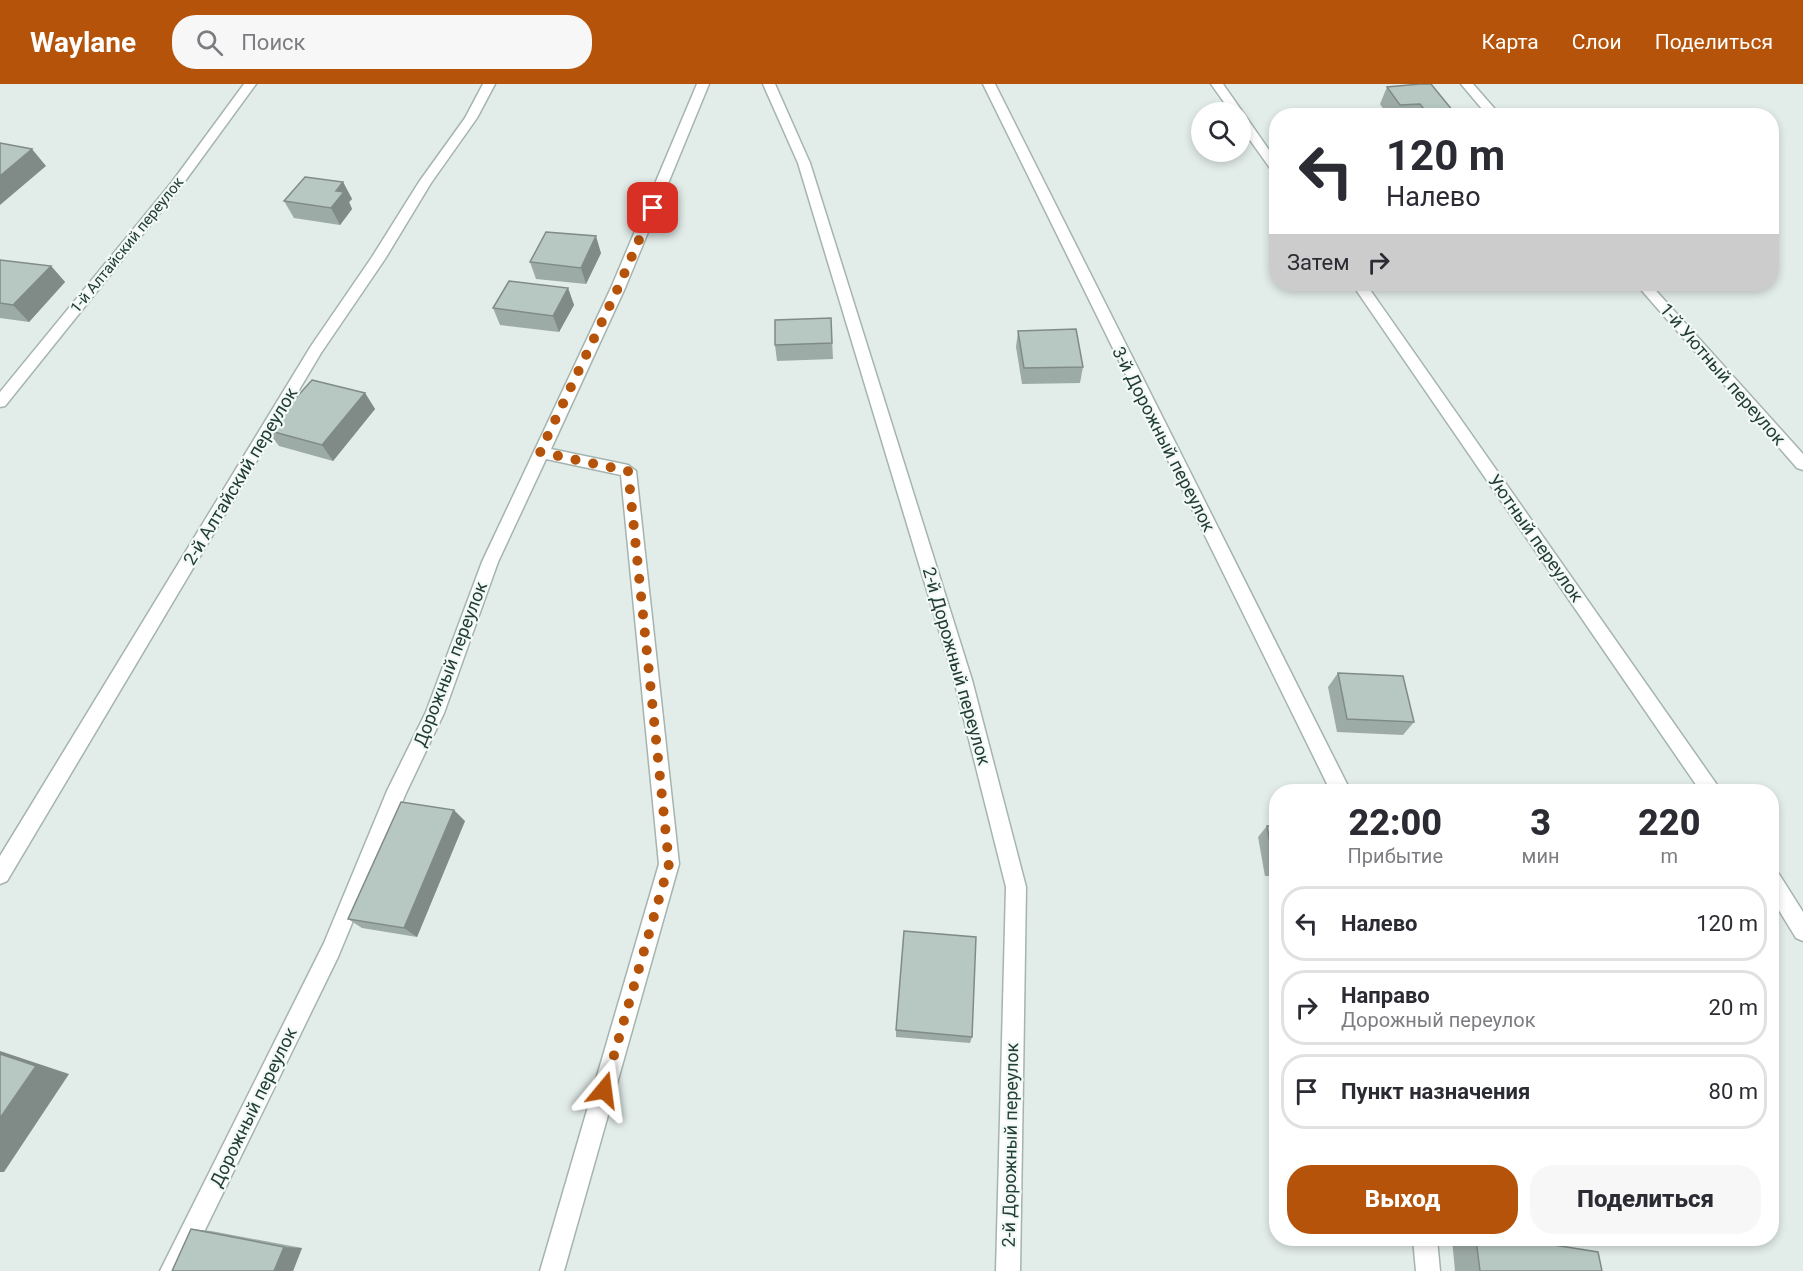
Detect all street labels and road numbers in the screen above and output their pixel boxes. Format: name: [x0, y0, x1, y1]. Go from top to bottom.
street label: 1-й Алтайский переулок: [67, 173, 187, 317]
street label: 1-й Уютный переулок: [1656, 299, 1790, 449]
street label: 3-й Дорожный переулок: [1108, 343, 1220, 535]
street label: 2-й Алтайский переулок: [179, 383, 302, 569]
street label: Уютный переулок: [1484, 470, 1588, 606]
street label: 2-й Дорожный переулок: [919, 565, 995, 768]
street label: Дорожный переулок: [409, 578, 491, 749]
street label: Дорожный переулок: [205, 1024, 301, 1190]
street label: 2-й Дорожный переулок: [998, 1042, 1022, 1248]

